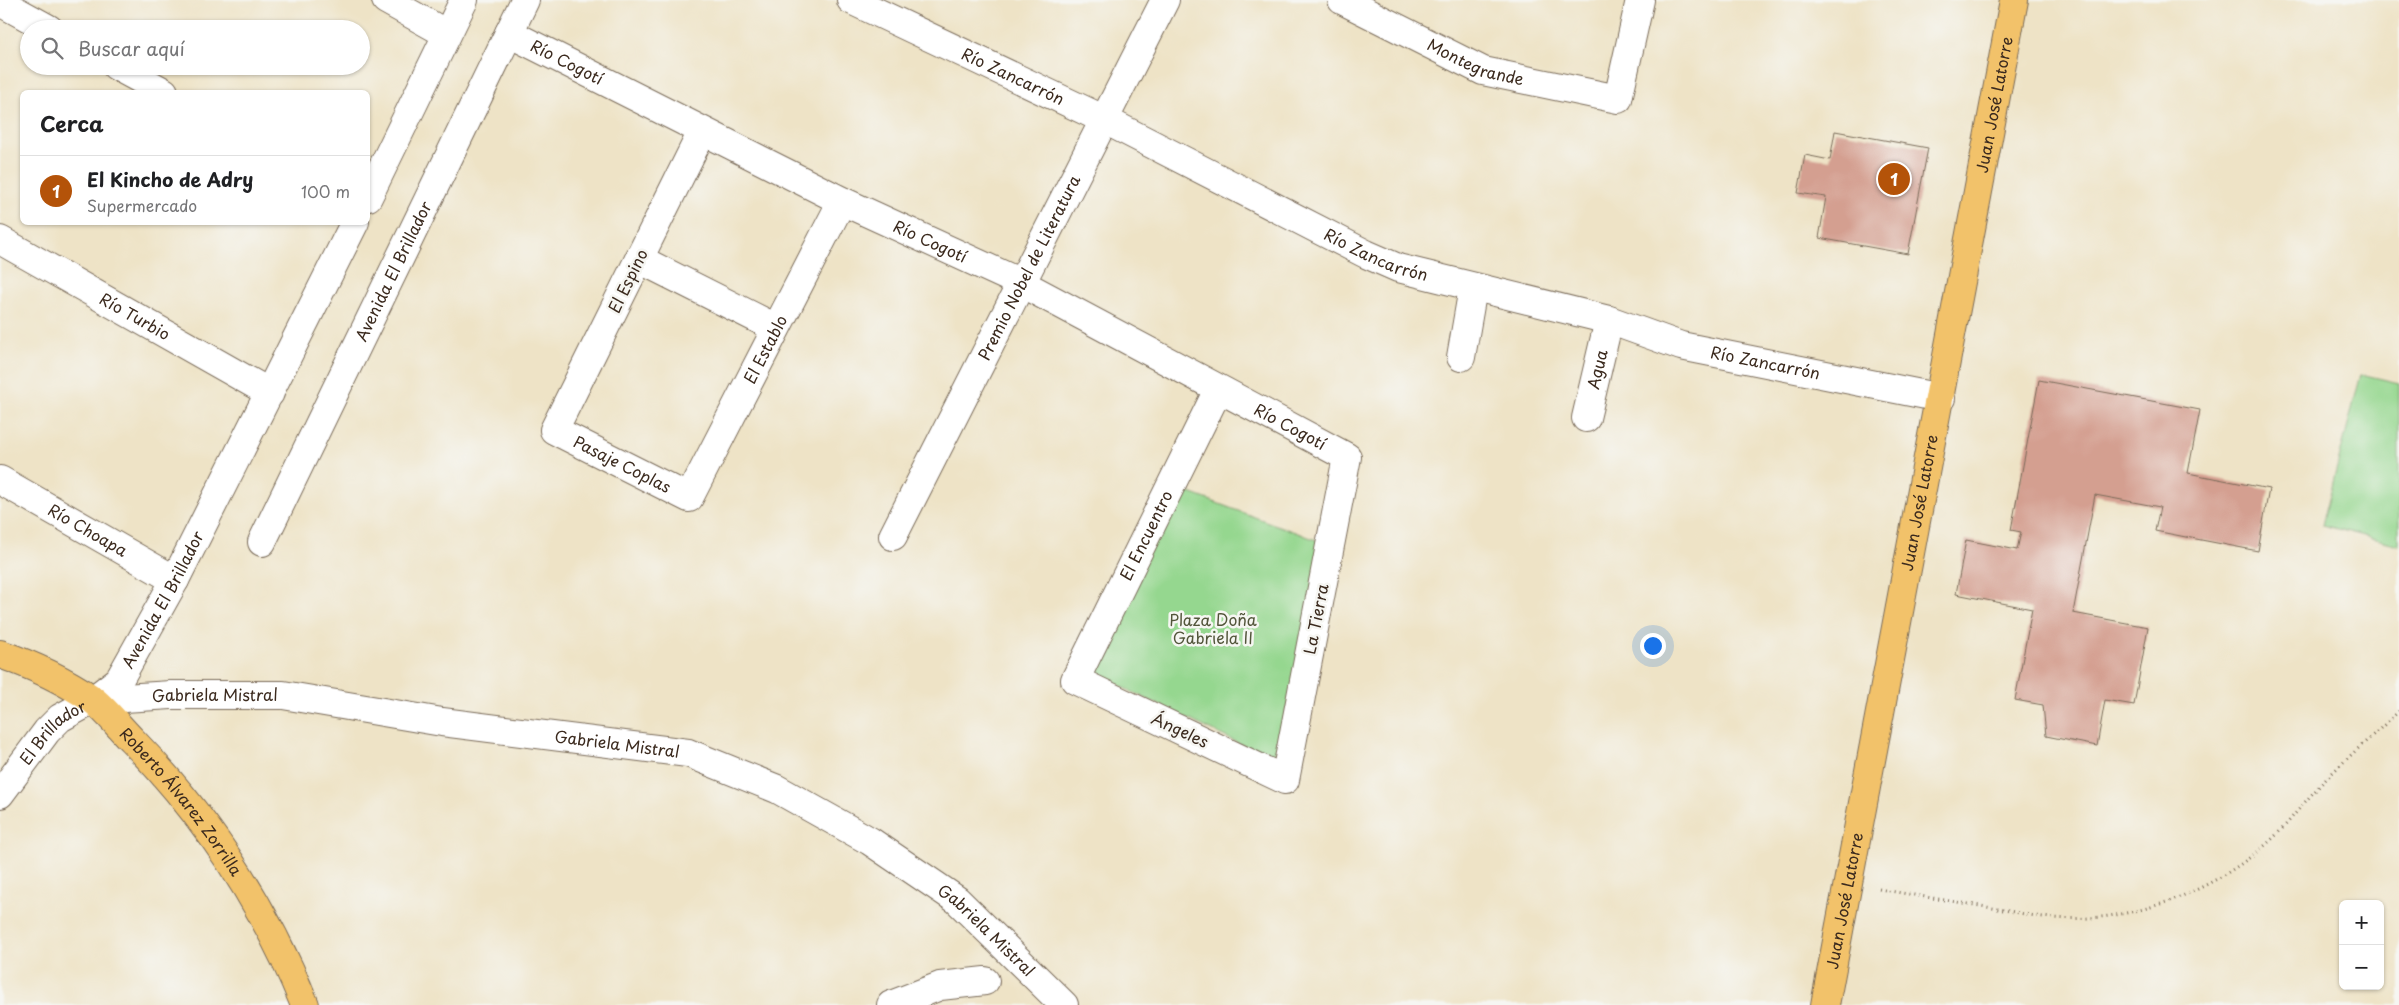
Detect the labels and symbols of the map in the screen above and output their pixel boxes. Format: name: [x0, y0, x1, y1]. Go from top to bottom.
street label: Montegrande: [1423, 32, 1526, 90]
street label: Río Cogotí: [527, 33, 609, 90]
street label: Juan José Latorre: [1969, 34, 2018, 175]
street label: Río Zancarrón: [958, 41, 1069, 110]
pin: 1: [1878, 160, 1910, 198]
street label: Premio Nobel de Literatura: [971, 170, 1085, 364]
street label: Avenida El Brillador: [348, 196, 437, 345]
street label: Río Cogotí: [890, 213, 972, 268]
street label: Río Zancarrón: [1320, 221, 1431, 286]
street label: El Espino: [601, 244, 653, 317]
street label: Río Turbio: [96, 286, 175, 345]
street label: El Establo: [737, 310, 792, 388]
street label: Río Zancarrón: [1709, 339, 1822, 385]
street label: Agua: [1580, 347, 1613, 391]
street label: Río Cogotí: [1250, 397, 1332, 455]
street label: Pasaje Coplas: [570, 429, 675, 498]
street label: Juan José Latorre: [1894, 432, 1943, 573]
street label: El Encuentro: [1113, 486, 1178, 584]
street label: Río Choapa: [44, 497, 132, 562]
street label: Avenida El Brillador: [115, 526, 209, 672]
street label: La Tierra: [1296, 582, 1334, 656]
park label: Plaza Doña Gabriela II: [1169, 607, 1257, 649]
your location: [1640, 633, 1666, 659]
street label: Gabriela Mistral: [151, 682, 278, 707]
street label: El Brillador: [13, 693, 90, 769]
street label: Ángeles: [1148, 705, 1213, 753]
street label: Roberto Álvarez Zorrilla: [115, 722, 249, 880]
street label: Gabriela Mistral: [553, 723, 681, 763]
street label: Juan José Latorre: [1819, 830, 1868, 971]
street label: Gabriela Mistral: [933, 877, 1041, 981]

